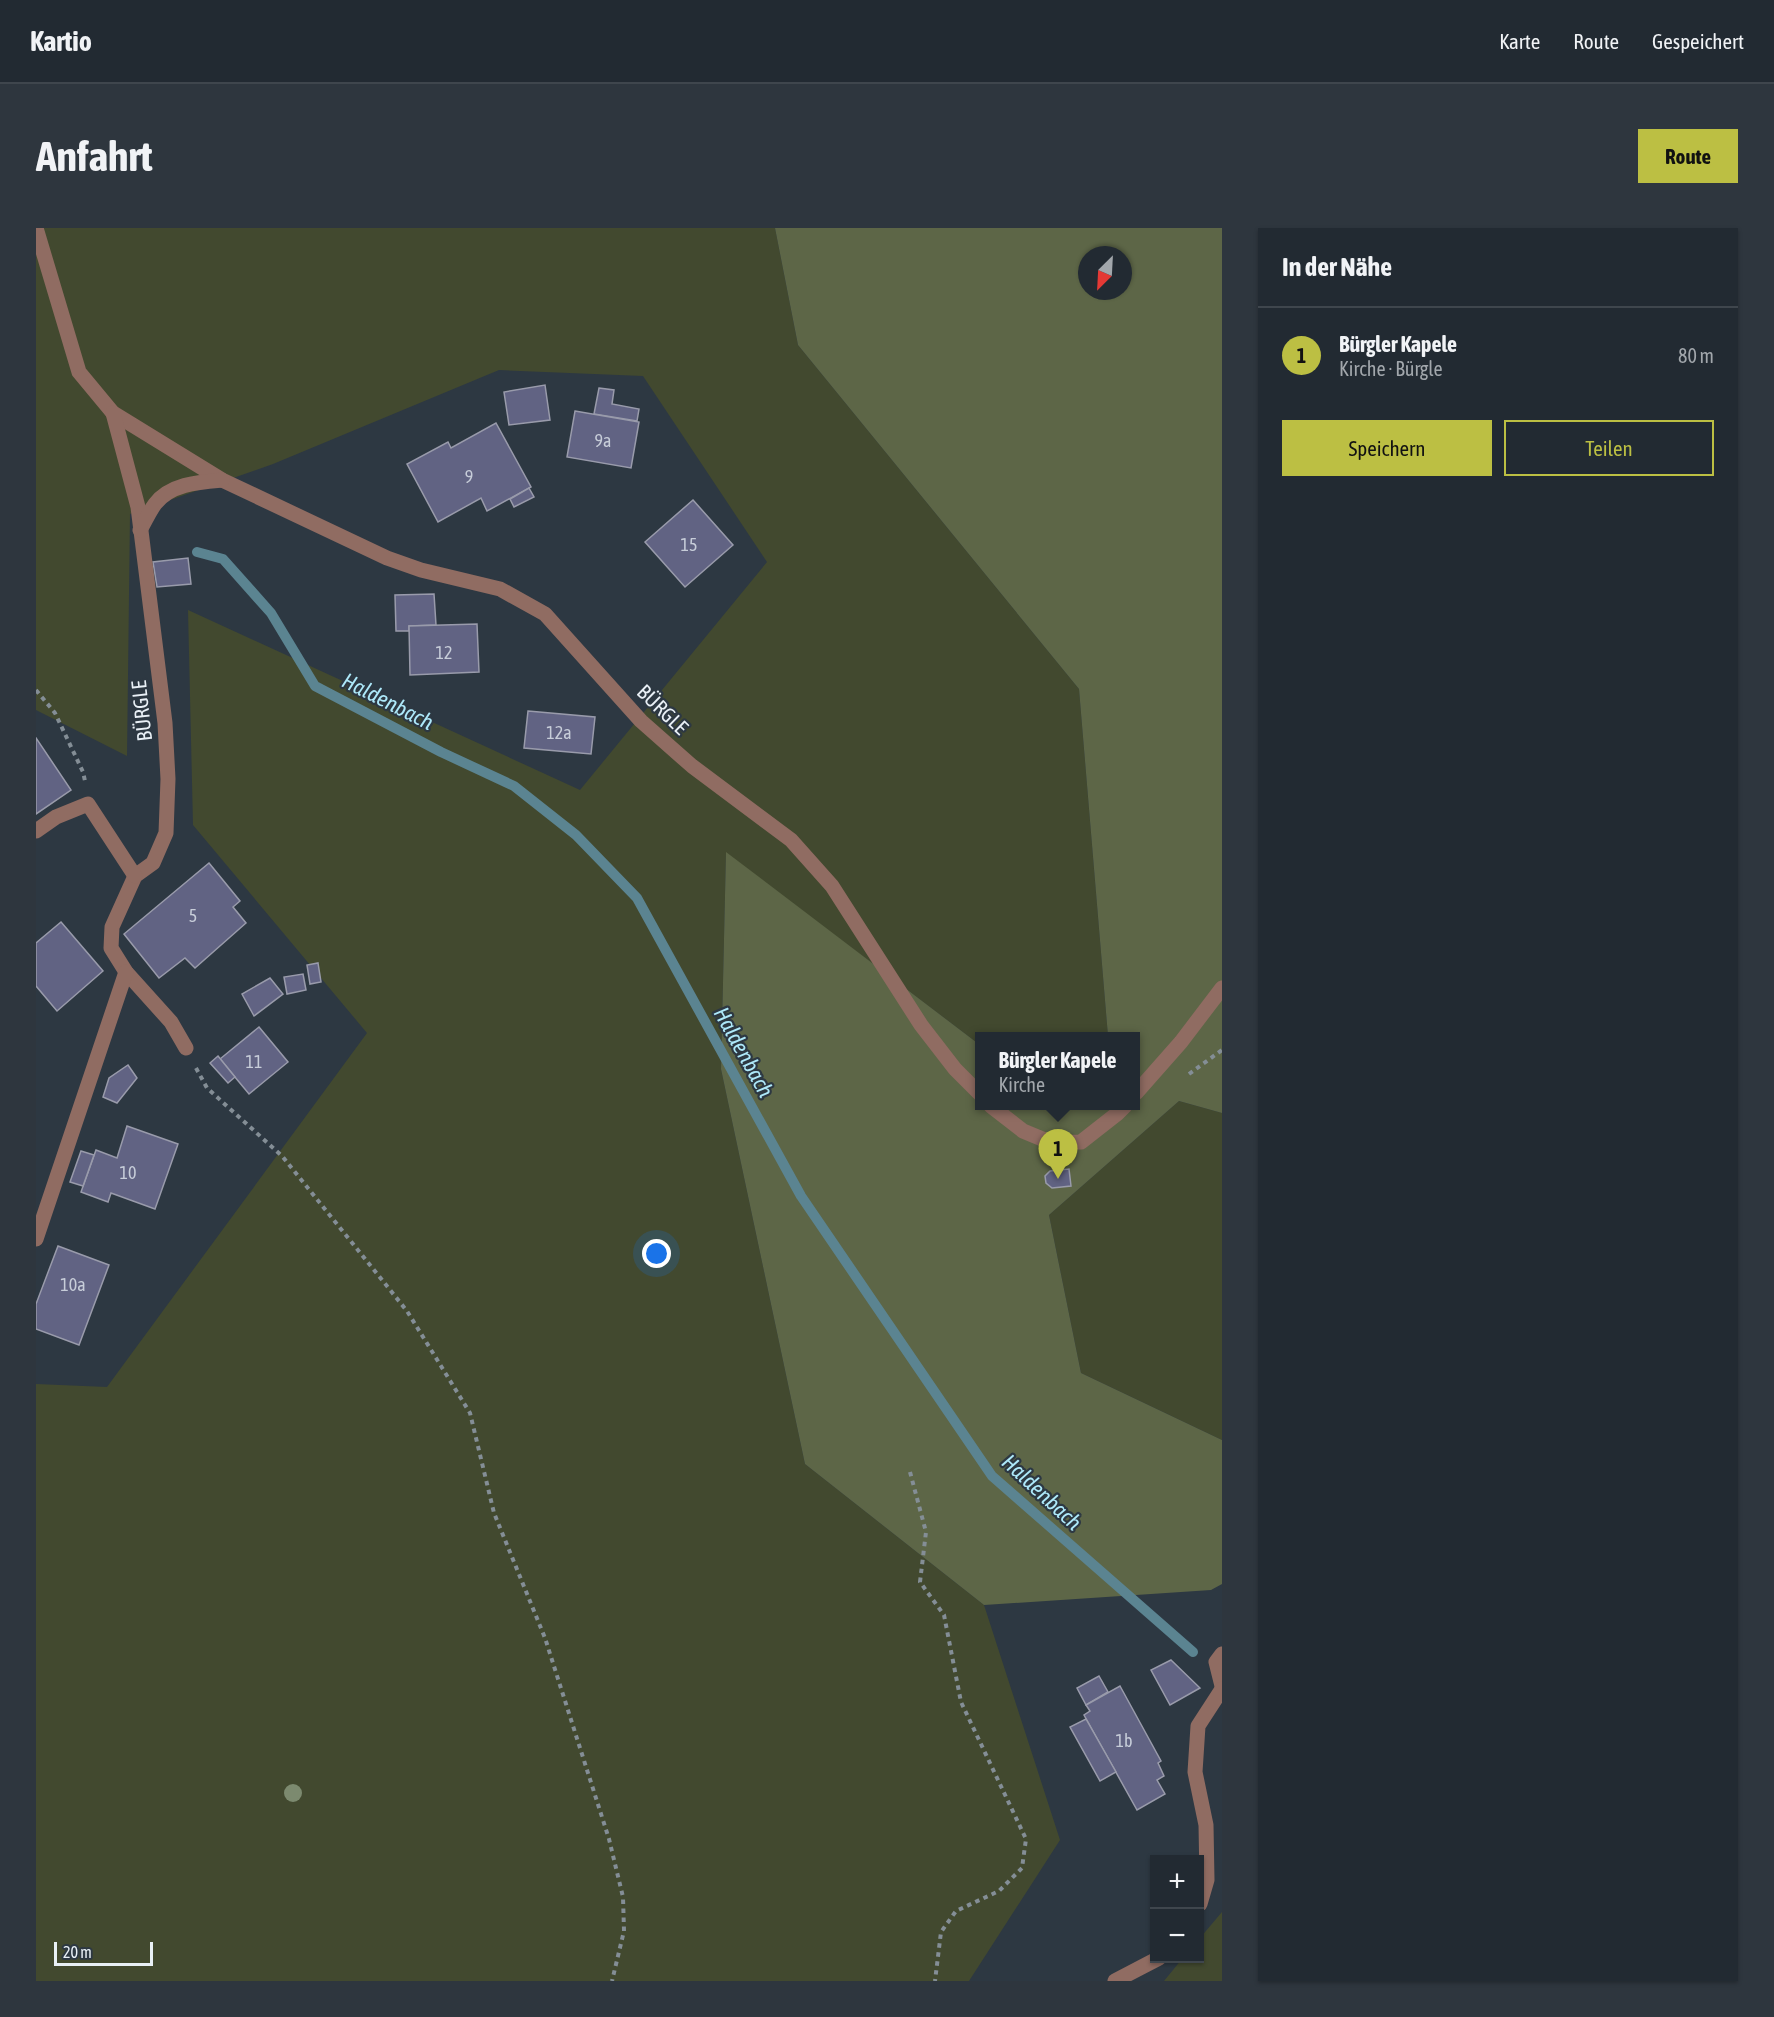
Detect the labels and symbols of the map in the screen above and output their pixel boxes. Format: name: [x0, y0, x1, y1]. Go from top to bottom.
north arrow: [1078, 246, 1132, 300]
house number: 9a: [595, 430, 611, 451]
house number: 9: [465, 466, 473, 487]
house number: 15: [681, 534, 697, 555]
house number: 12: [436, 642, 452, 663]
water label: Haldenbach: [338, 667, 438, 735]
street label: BÜRGLE: [126, 679, 156, 743]
street label: BÜRGLE: [633, 679, 693, 739]
house number: 12a: [546, 722, 572, 743]
house number: 5: [189, 905, 197, 926]
water label: Haldenbach: [709, 1002, 780, 1102]
house number: 11: [246, 1051, 262, 1072]
pin: 1: [1038, 1130, 1078, 1179]
house number: 10: [120, 1162, 136, 1183]
your location: [642, 1239, 671, 1268]
house number: 10a: [60, 1274, 86, 1295]
water label: Haldenbach: [997, 1449, 1087, 1536]
house number: 1b: [1116, 1730, 1133, 1751]
scale bar: [54, 1939, 153, 1966]

